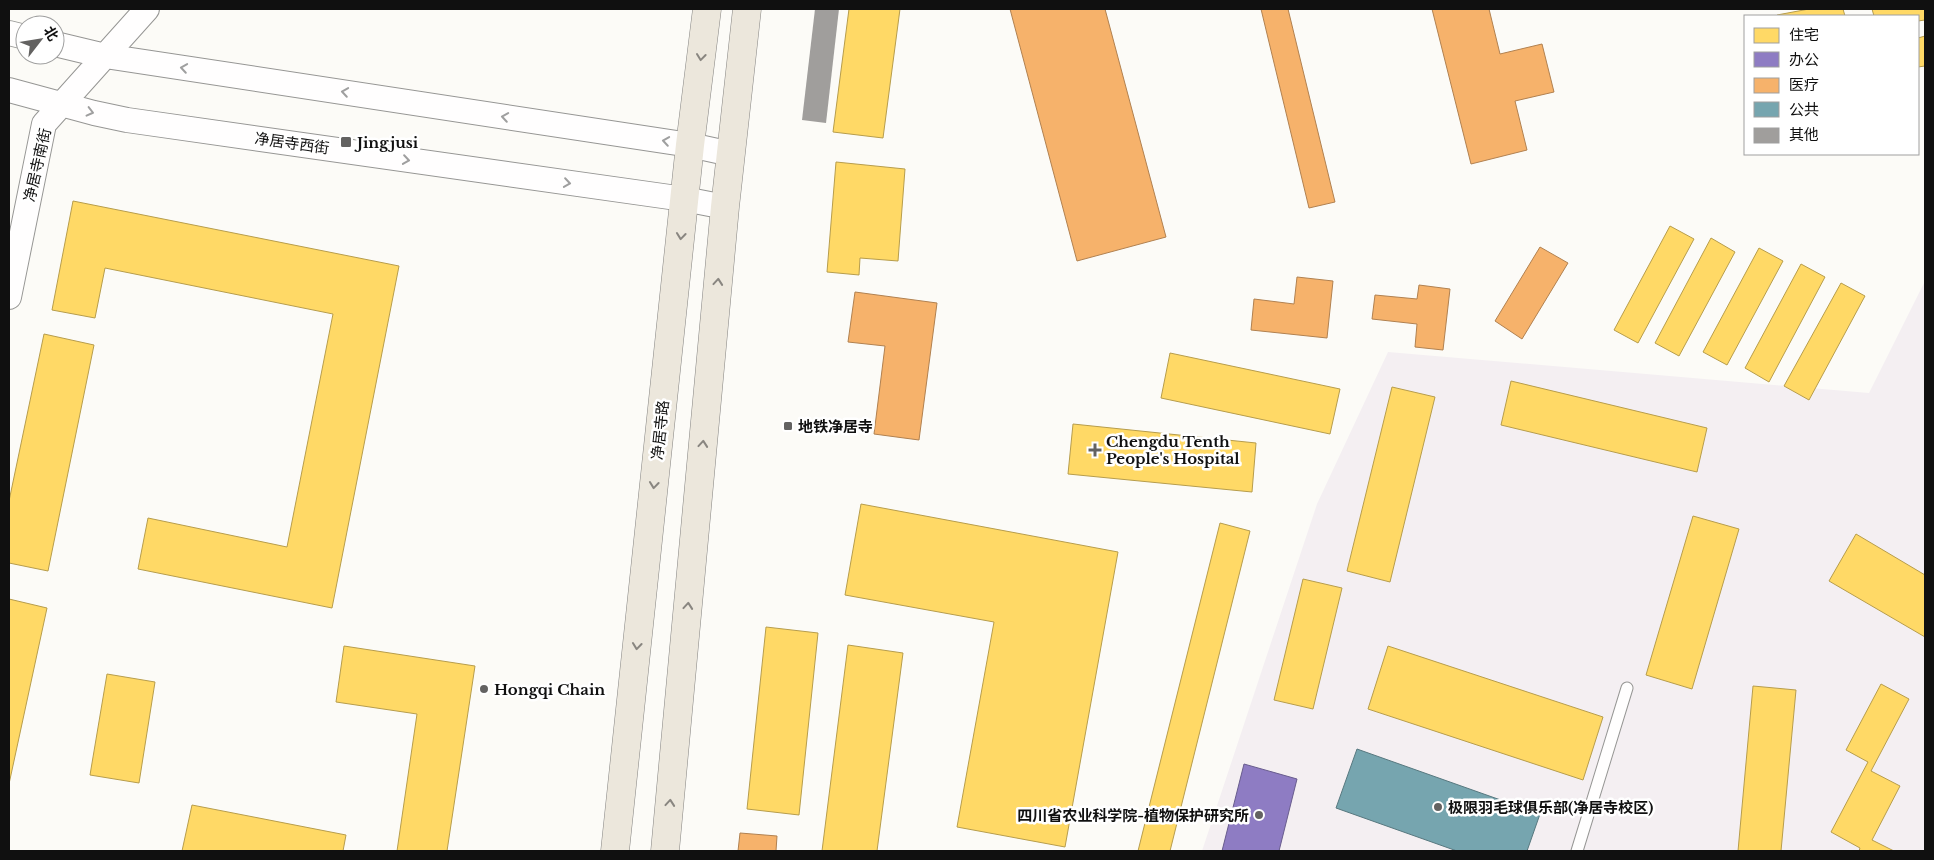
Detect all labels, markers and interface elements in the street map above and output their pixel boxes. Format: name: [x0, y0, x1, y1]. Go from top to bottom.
north arrow: [15, 15, 65, 65]
legend: [1744, 15, 1919, 155]
text: 北: [40, 23, 62, 44]
text: 住宅: [1789, 25, 1819, 44]
text: 办公: [1789, 50, 1819, 69]
one-way arrow: [696, 53, 707, 61]
one-way arrow: [180, 63, 188, 74]
text: 医疗: [1789, 75, 1819, 94]
one-way arrow: [340, 88, 349, 98]
text: 公共: [1789, 100, 1819, 119]
one-way arrow: [85, 106, 94, 117]
one-way arrow: [501, 112, 509, 123]
text: 其他: [1789, 125, 1819, 144]
street label: 净居寺南街: [19, 126, 55, 204]
street label: 净居寺西街: [254, 128, 330, 158]
place label: Jingjusi: [354, 133, 419, 152]
marker: Jingjusi: [339, 135, 353, 149]
one-way arrow: [662, 137, 670, 147]
one-way arrow: [402, 154, 410, 164]
one-way arrow: [563, 177, 571, 187]
one-way arrow: [675, 232, 686, 240]
one-way arrow: [712, 278, 723, 286]
street label: 净居寺路: [647, 399, 673, 461]
place label: 地铁净居寺: [798, 417, 873, 436]
marker: 地铁净居寺: [782, 420, 794, 432]
place label: Chengdu Tenth People's Hospital: [1106, 432, 1240, 468]
one-way arrow: [697, 440, 708, 448]
marker: Chengdu Tenth People's Hospital: [1088, 443, 1102, 457]
one-way arrow: [649, 481, 660, 489]
one-way arrow: [682, 602, 693, 610]
one-way arrow: [632, 642, 643, 650]
place label: Hongqi Chain: [494, 680, 605, 699]
marker: Hongqi Chain: [478, 683, 490, 695]
one-way arrow: [664, 798, 675, 806]
place label: 极限羽毛球俱乐部(净居寺校区): [1448, 798, 1653, 817]
marker: 极限羽毛球俱乐部(净居寺校区): [1432, 801, 1444, 813]
place label: 四川省农业科学院-植物保护研究所: [1017, 806, 1249, 825]
marker: 四川省农业科学院-植物保护研究所: [1253, 809, 1265, 821]

